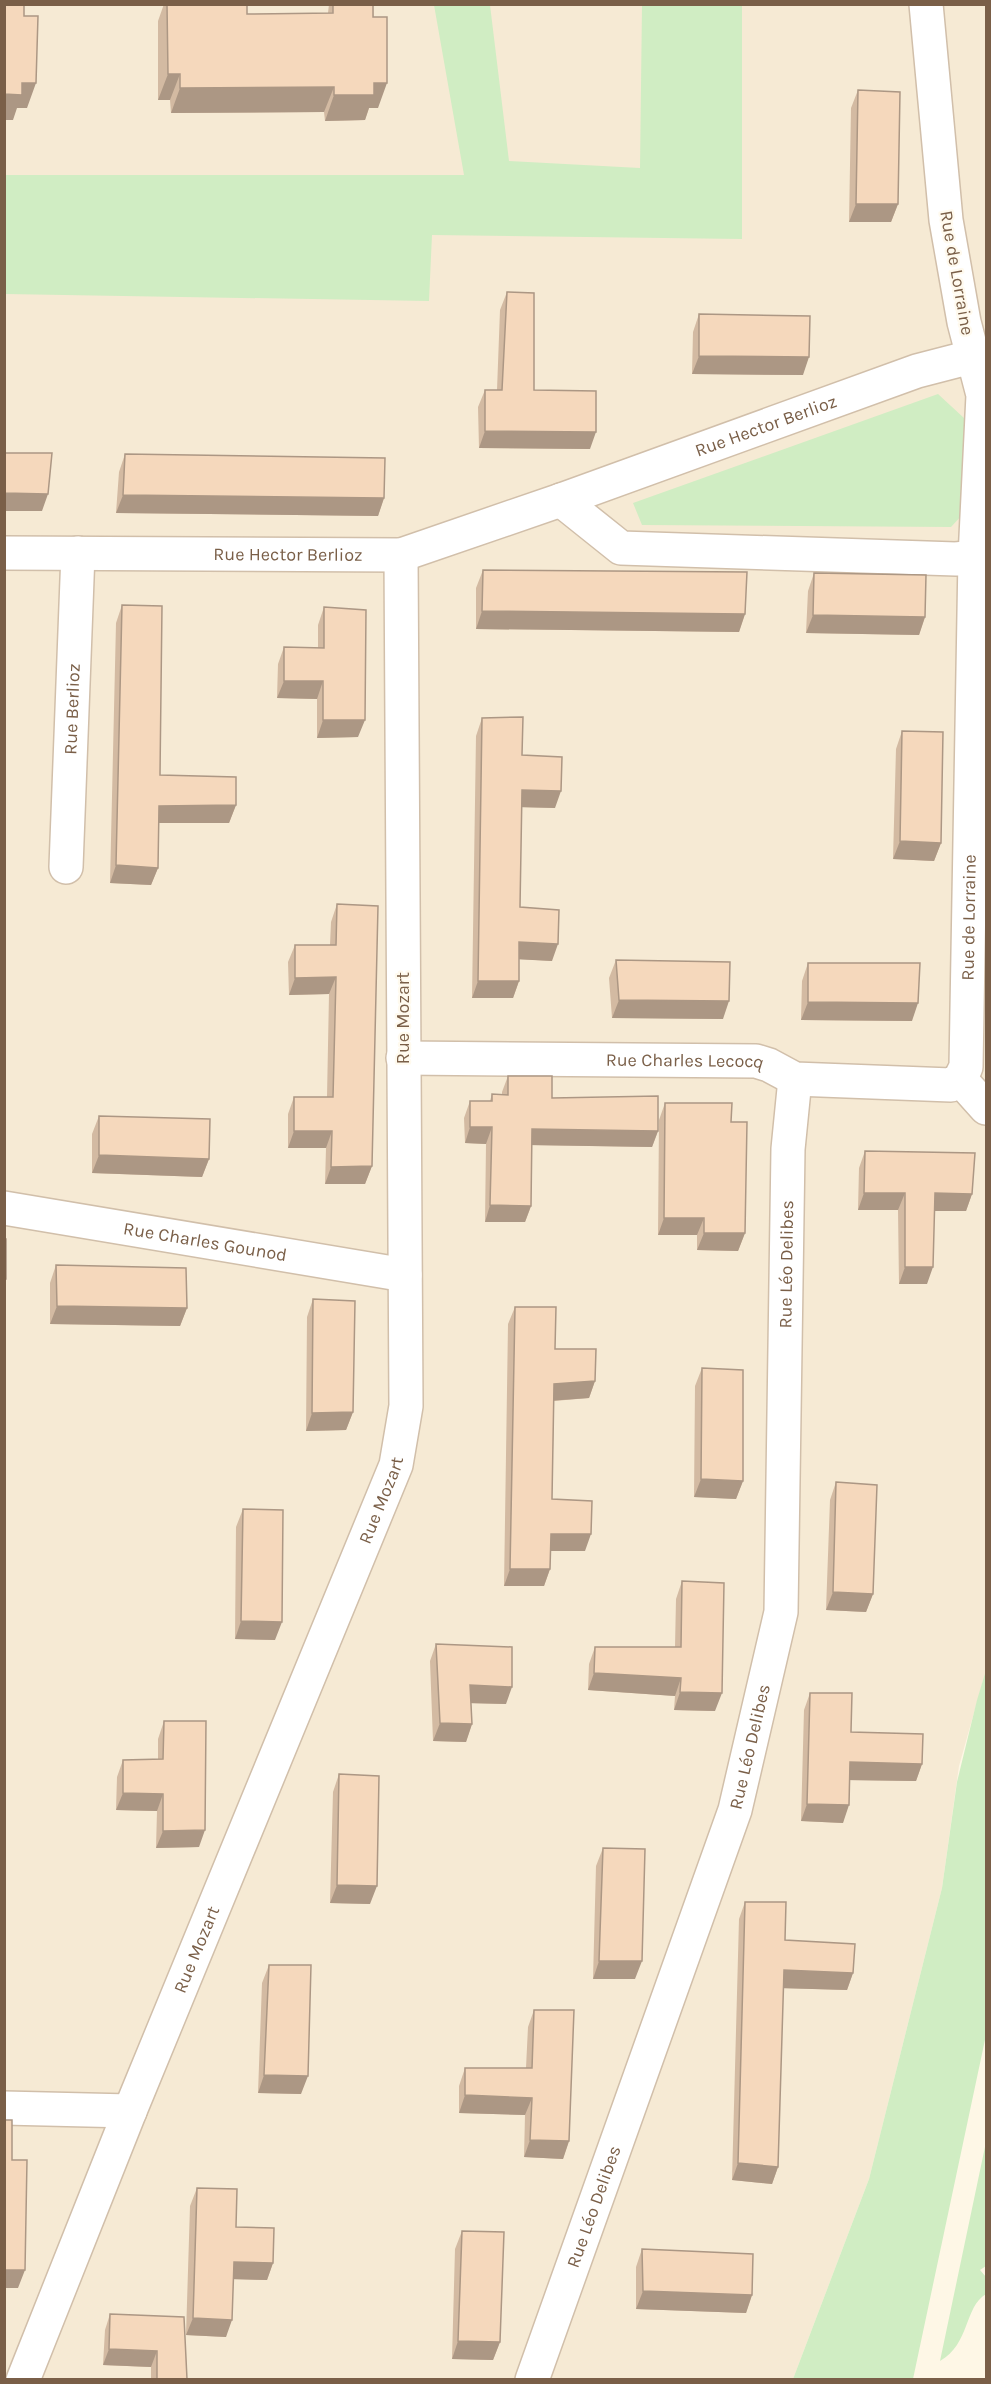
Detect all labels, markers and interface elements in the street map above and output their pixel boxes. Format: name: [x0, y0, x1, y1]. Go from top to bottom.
street label: Rue de Lorraine: [935, 209, 979, 337]
street label: Rue Hector Berlioz: [692, 390, 840, 462]
street label: Rue Hector Berlioz: [213, 543, 363, 566]
street label: Rue Berlioz: [59, 663, 85, 755]
street label: Rue de Lorraine: [957, 854, 981, 981]
street label: Rue Mozart: [392, 972, 414, 1064]
street label: Rue Charles Lecocq: [606, 1049, 767, 1074]
street label: Rue Léo Delibes: [774, 1200, 798, 1329]
street label: Rue Charles Gounod: [122, 1217, 289, 1266]
street label: Rue Mozart: [354, 1455, 408, 1547]
street label: Rue Léo Delibes: [724, 1682, 775, 1812]
street label: Rue Mozart: [169, 1903, 224, 1997]
street label: Rue Léo Delibes: [562, 2143, 626, 2271]

